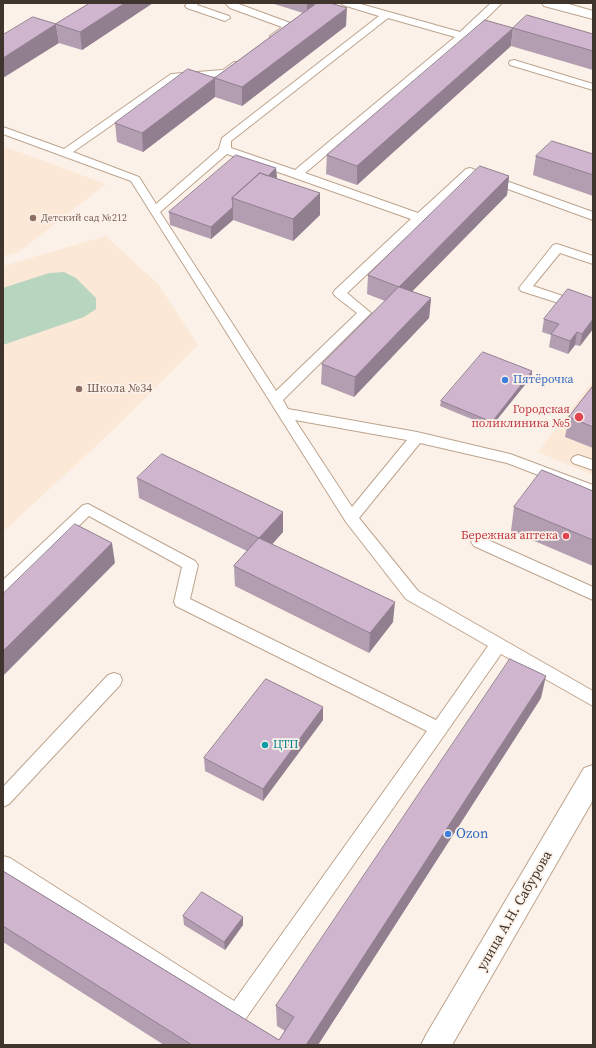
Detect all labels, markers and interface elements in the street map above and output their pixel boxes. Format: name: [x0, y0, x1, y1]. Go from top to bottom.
place label: Детский сад №212: [41, 212, 127, 224]
marker: Детский сад №212: [28, 213, 38, 223]
place label: Пятёрочка: [513, 373, 574, 387]
marker: Пятёрочка: [500, 375, 510, 385]
place label: Школа №34: [87, 382, 152, 396]
marker: Школа №34: [74, 384, 84, 394]
place label: Городская поликлиника №5: [471, 403, 570, 431]
marker: Городская поликлиника №5: [573, 411, 585, 423]
place label: Бережная аптека: [461, 529, 558, 543]
marker: Бережная аптека: [561, 531, 571, 541]
place label: ЦТП: [273, 738, 299, 752]
marker: ЦТП: [260, 740, 270, 750]
place label: Ozon: [456, 826, 488, 842]
marker: Ozon: [443, 829, 453, 839]
street label: улица А.Н. Сабурова: [474, 848, 556, 974]

